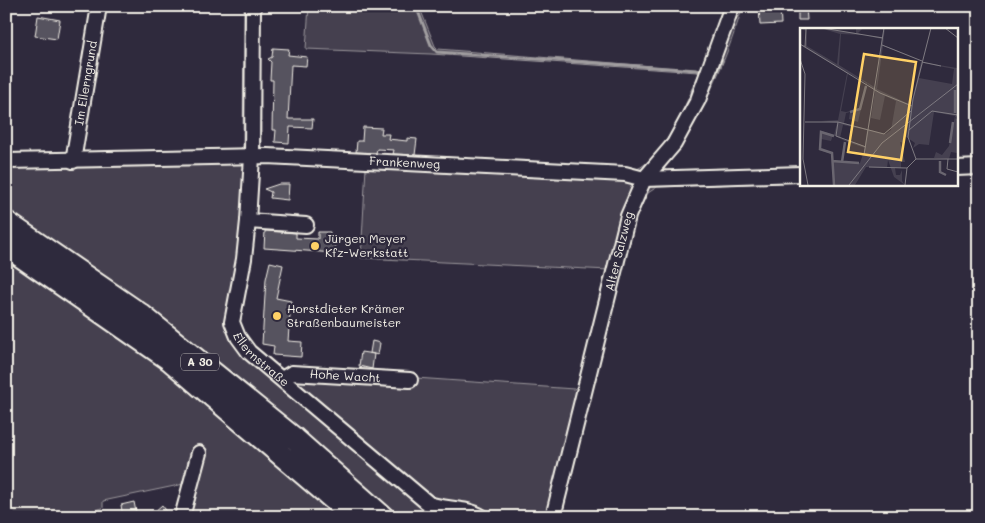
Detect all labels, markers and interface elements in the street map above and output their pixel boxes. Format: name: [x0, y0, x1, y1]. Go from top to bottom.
inset map: [800, 28, 958, 185]
street label: Im Ellerngrund: [70, 39, 100, 126]
street label: Frankenweg: [369, 152, 441, 172]
street label: Alter Salzweg: [601, 208, 636, 292]
place label: Jürgen Meyer Kfz-Werkstatt: [325, 230, 408, 260]
marker: Jürgen Meyer Kfz-Werkstatt: [309, 240, 321, 252]
place label: Horstdieter Krämer Straßenbaumeister: [287, 300, 405, 330]
marker: Horstdieter Krämer Straßenbaumeister: [271, 310, 283, 322]
street label: Ellernstraße: [230, 330, 293, 390]
road number: A 30: [181, 354, 219, 371]
street label: Hohe Wacht: [309, 365, 381, 385]

